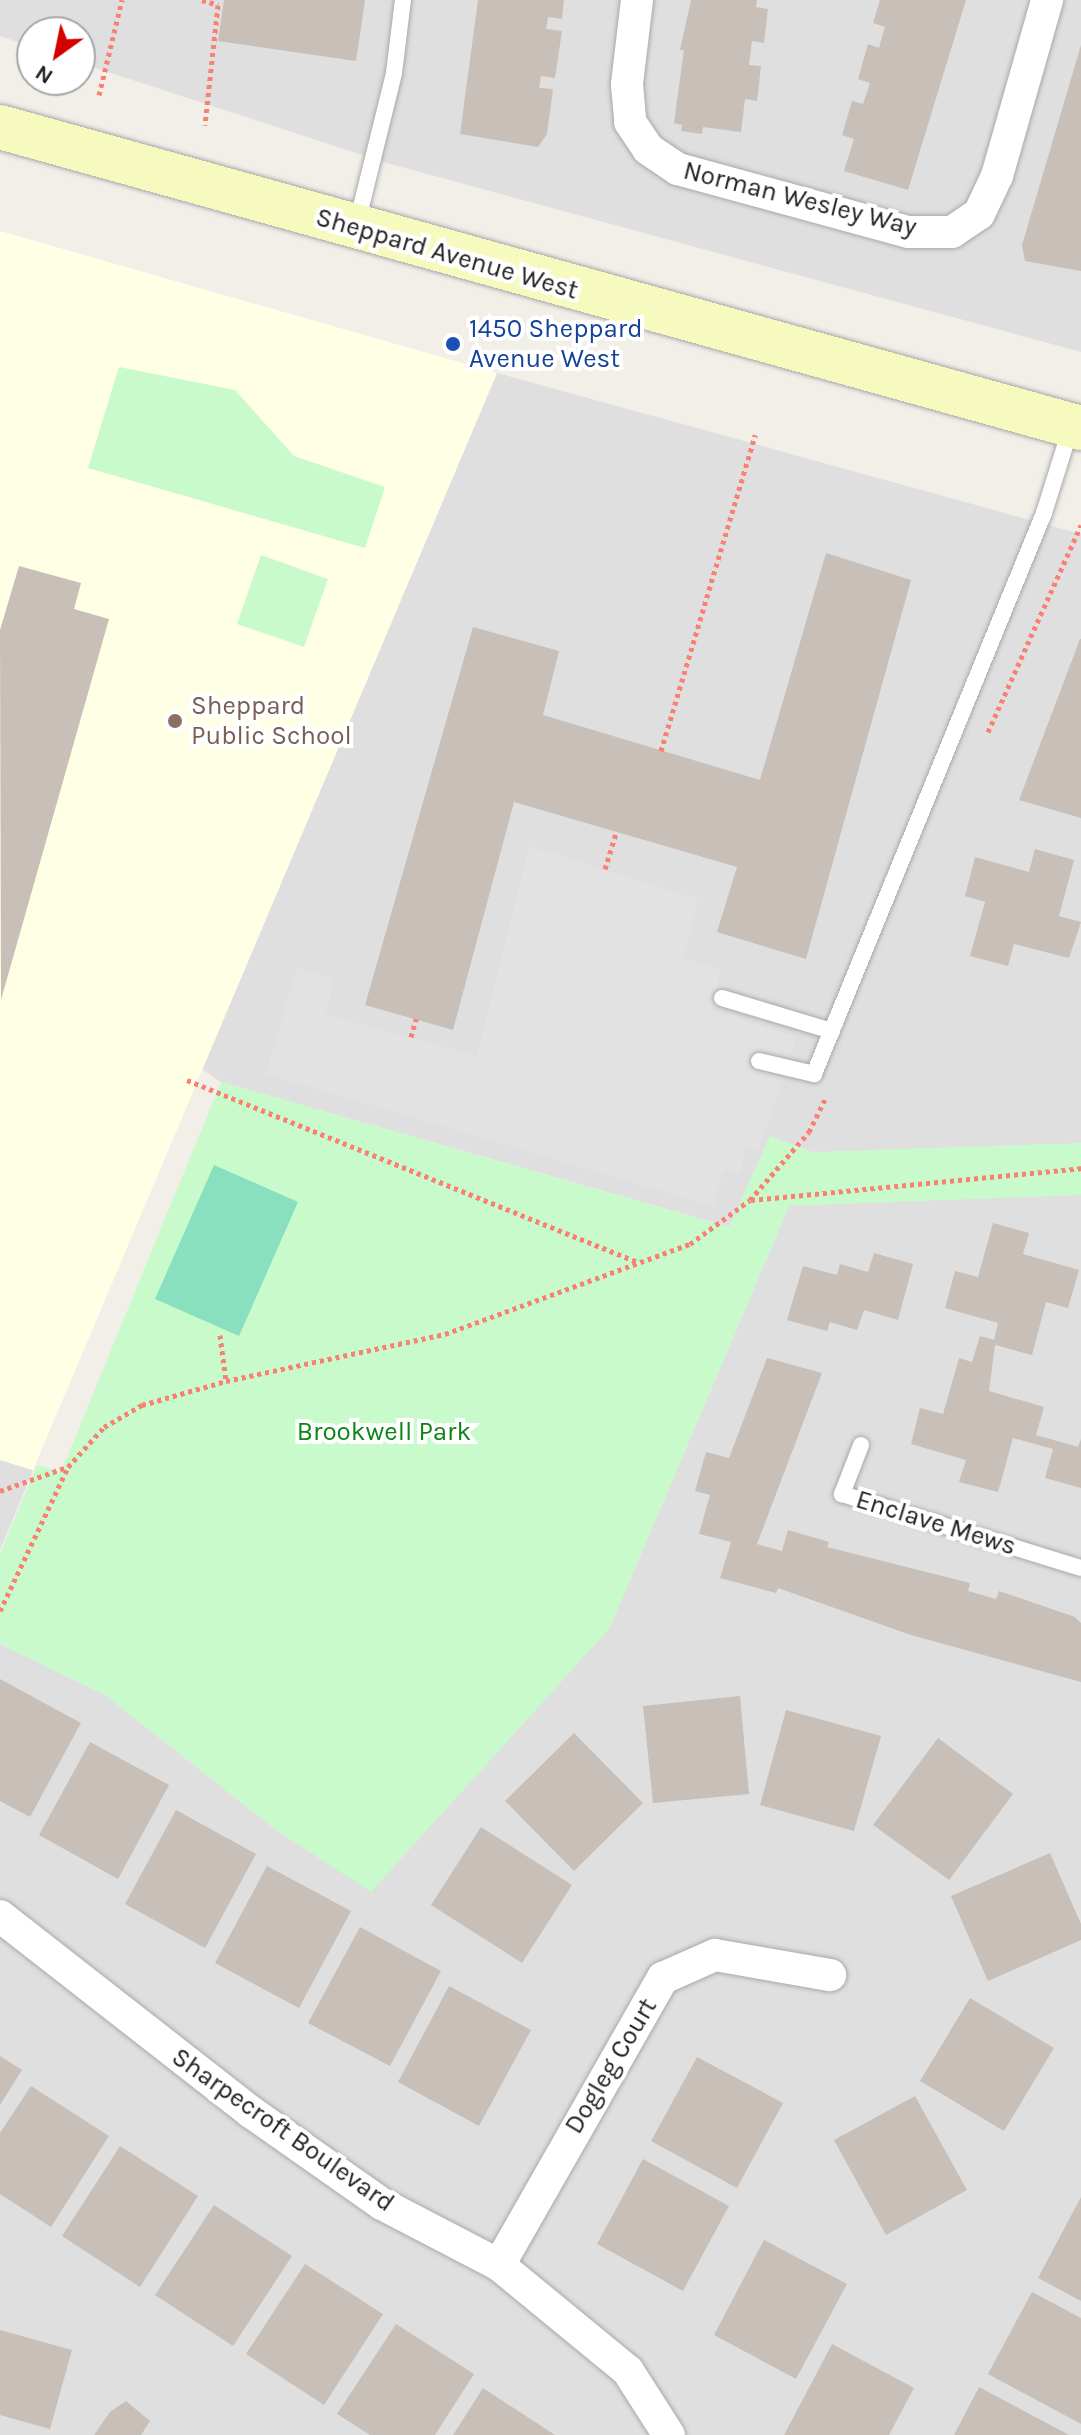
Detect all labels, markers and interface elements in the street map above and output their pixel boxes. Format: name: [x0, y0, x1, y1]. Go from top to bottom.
north arrow: [16, 16, 96, 96]
text: N: [30, 59, 58, 90]
street label: Norman Wesley Way: [680, 155, 920, 243]
street label: Sheppard Avenue West: [312, 202, 582, 306]
place label: 1450 Sheppard Avenue West: [469, 313, 643, 374]
marker: 1450 Sheppard Avenue West: [444, 335, 462, 353]
place label: Sheppard Public School: [191, 690, 352, 752]
marker: Sheppard Public School: [166, 712, 184, 730]
park label: Brookwell Park: [297, 1416, 471, 1448]
street label: Enclave Mews: [852, 1484, 1020, 1562]
street label: Dogleg Court: [558, 1993, 664, 2139]
street label: Sharpecroft Boulevard: [166, 2041, 400, 2219]

